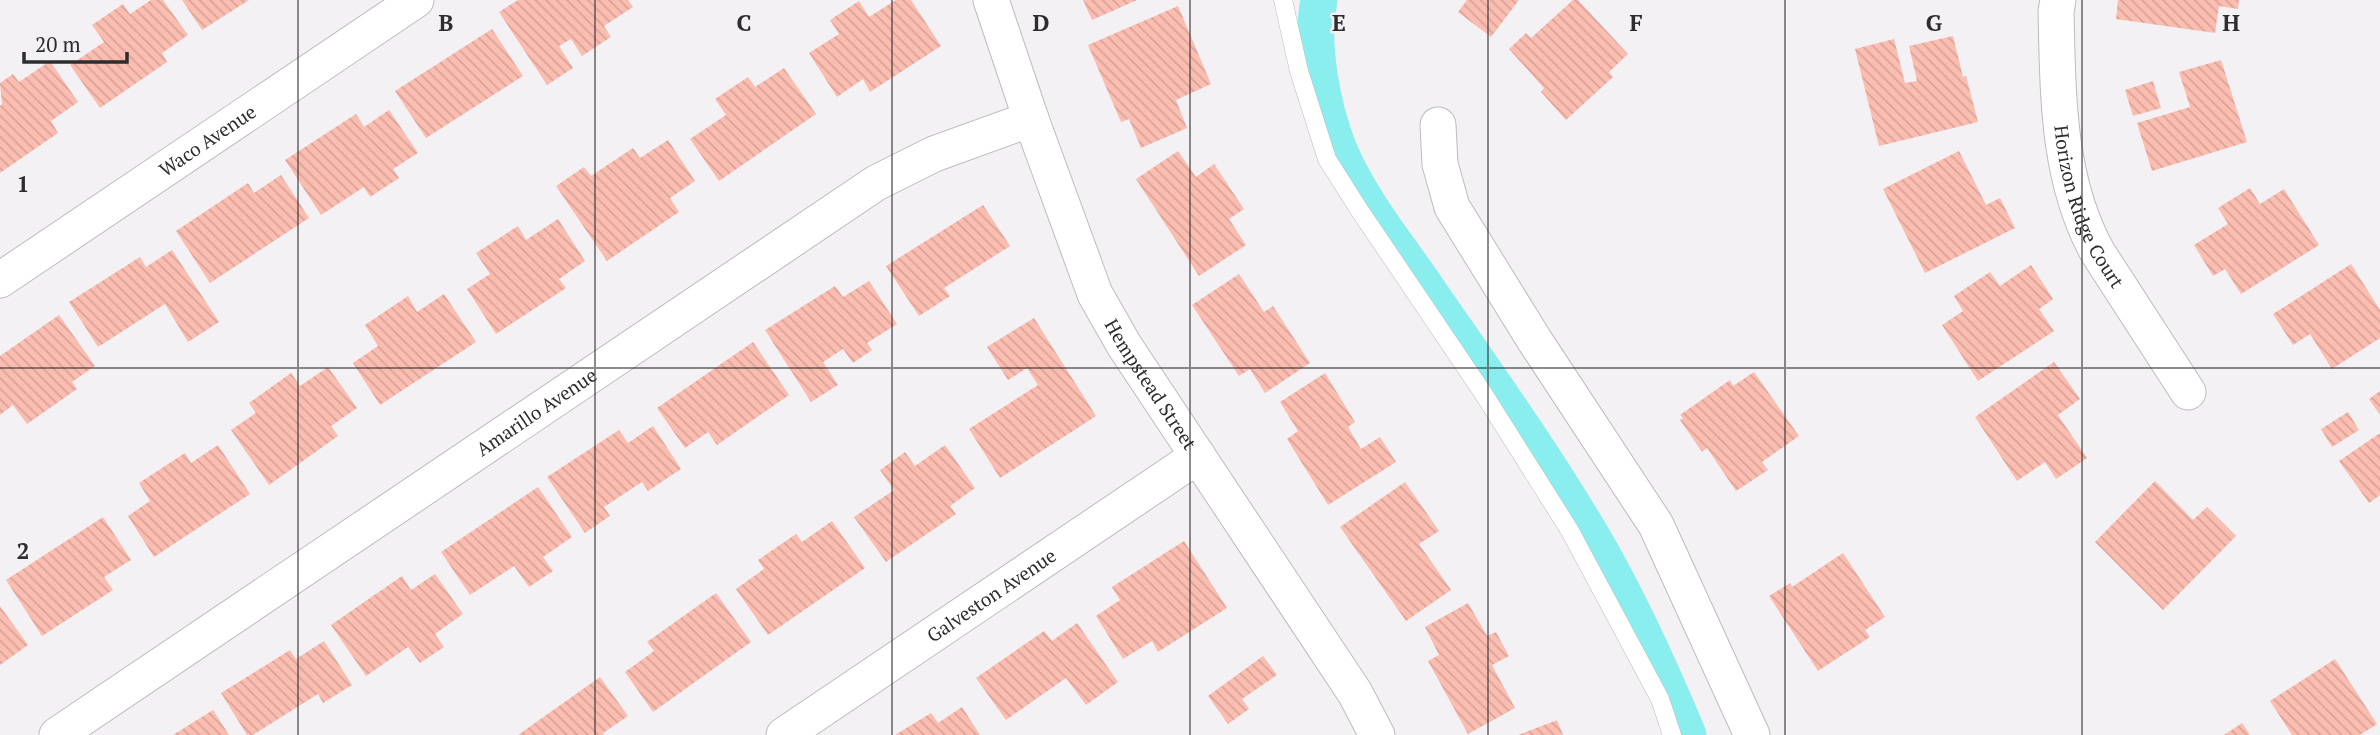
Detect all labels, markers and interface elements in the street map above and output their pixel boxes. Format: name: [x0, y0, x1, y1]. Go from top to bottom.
text: B: [439, 7, 454, 38]
text: C: [737, 7, 752, 38]
text: D: [1033, 7, 1050, 38]
text: E: [1332, 7, 1346, 38]
text: F: [1629, 7, 1643, 38]
text: G: [1926, 7, 1943, 38]
text: H: [2222, 7, 2240, 38]
scale bar: [24, 21, 128, 65]
text: 20 m: [35, 30, 81, 58]
street label: Waco Avenue: [154, 98, 260, 182]
street label: Horizon Ridge Court: [2049, 124, 2130, 292]
text: 1: [17, 168, 30, 199]
street label: Hempstead Street: [1100, 314, 1203, 454]
street label: Amarillo Avenue: [471, 362, 601, 461]
text: 2: [17, 535, 30, 566]
street label: Galveston Avenue: [921, 542, 1061, 647]

